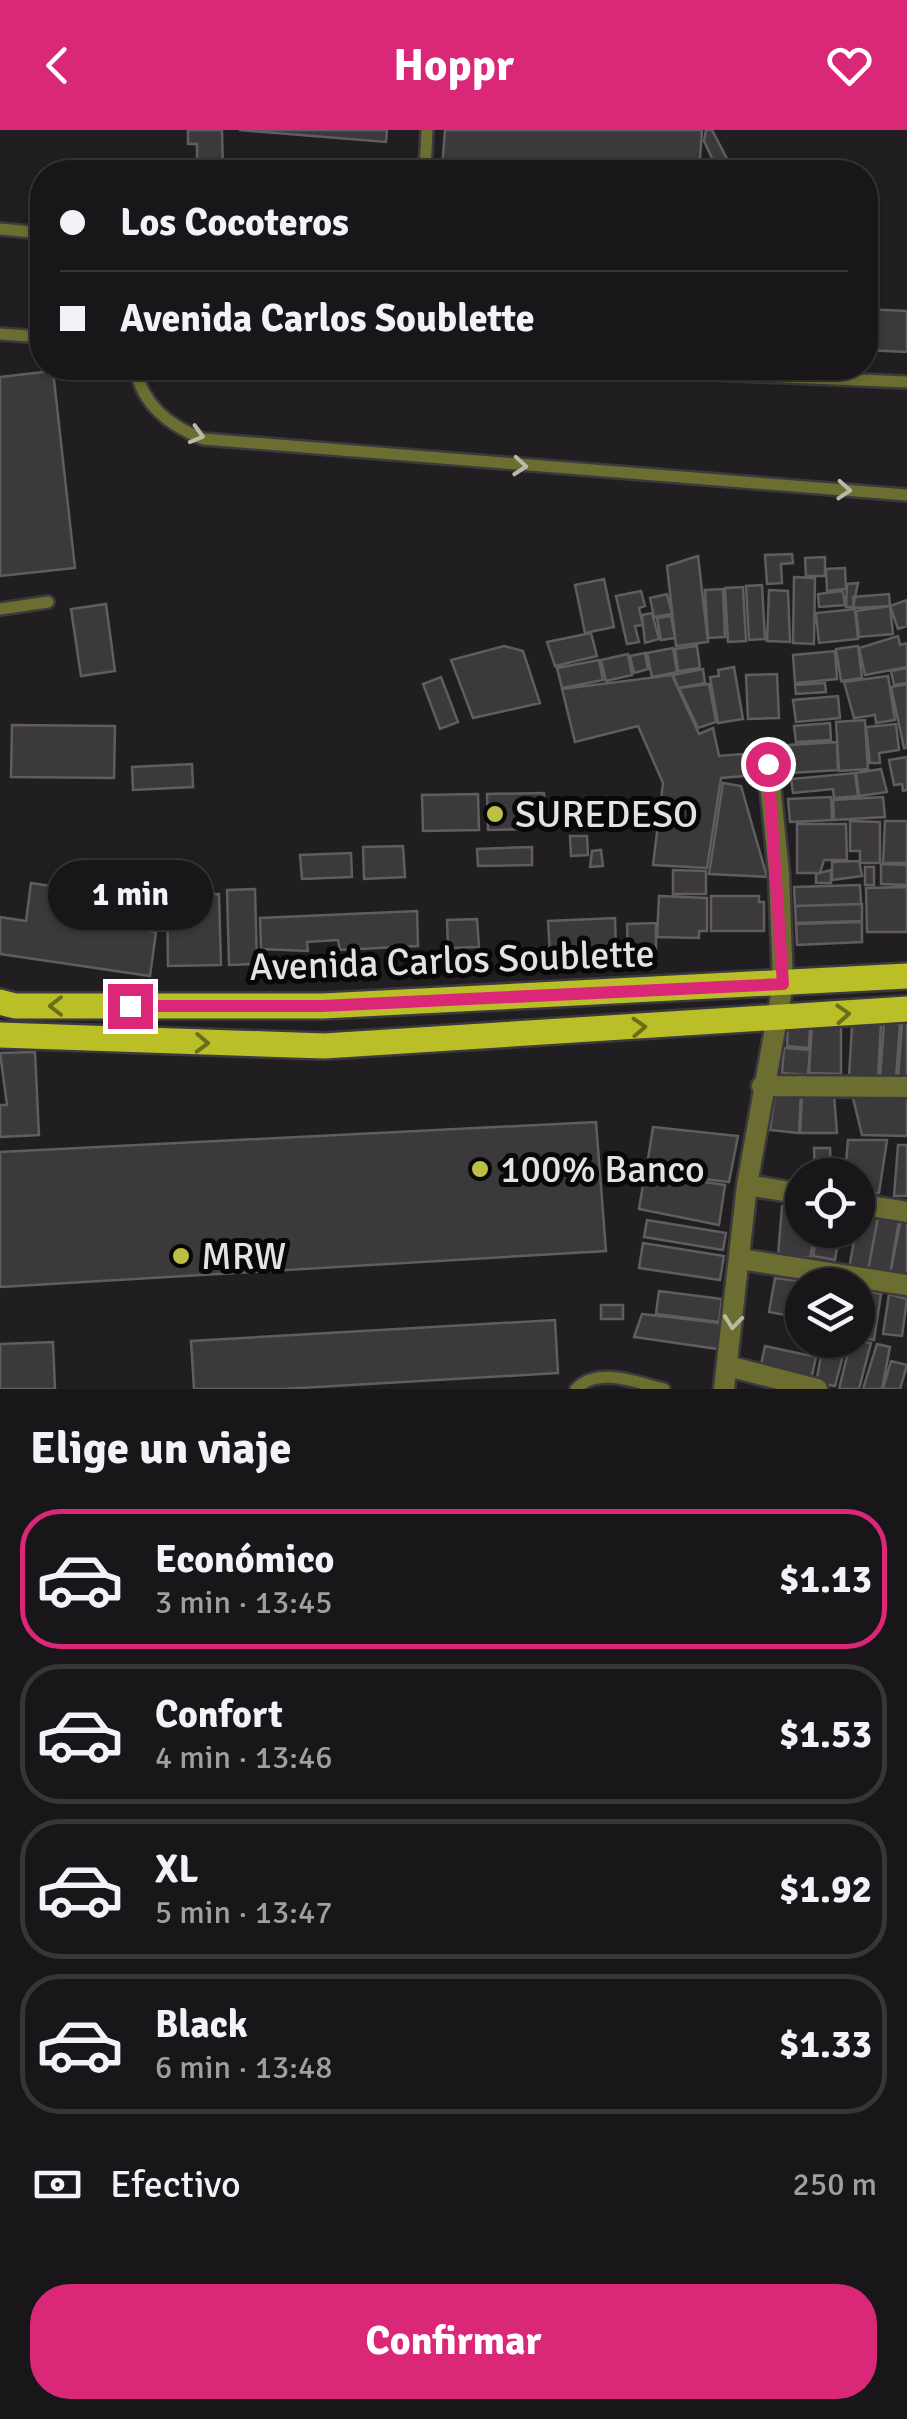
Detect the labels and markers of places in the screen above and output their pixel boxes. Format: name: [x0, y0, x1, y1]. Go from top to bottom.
place label: SUREDESO: [515, 791, 698, 838]
marker: SUREDESO: [484, 803, 506, 825]
place label: 100% Banco: [500, 1146, 705, 1193]
marker: 100% Banco: [469, 1158, 491, 1180]
place label: MRW: [201, 1233, 286, 1280]
marker: MRW: [170, 1245, 192, 1267]

